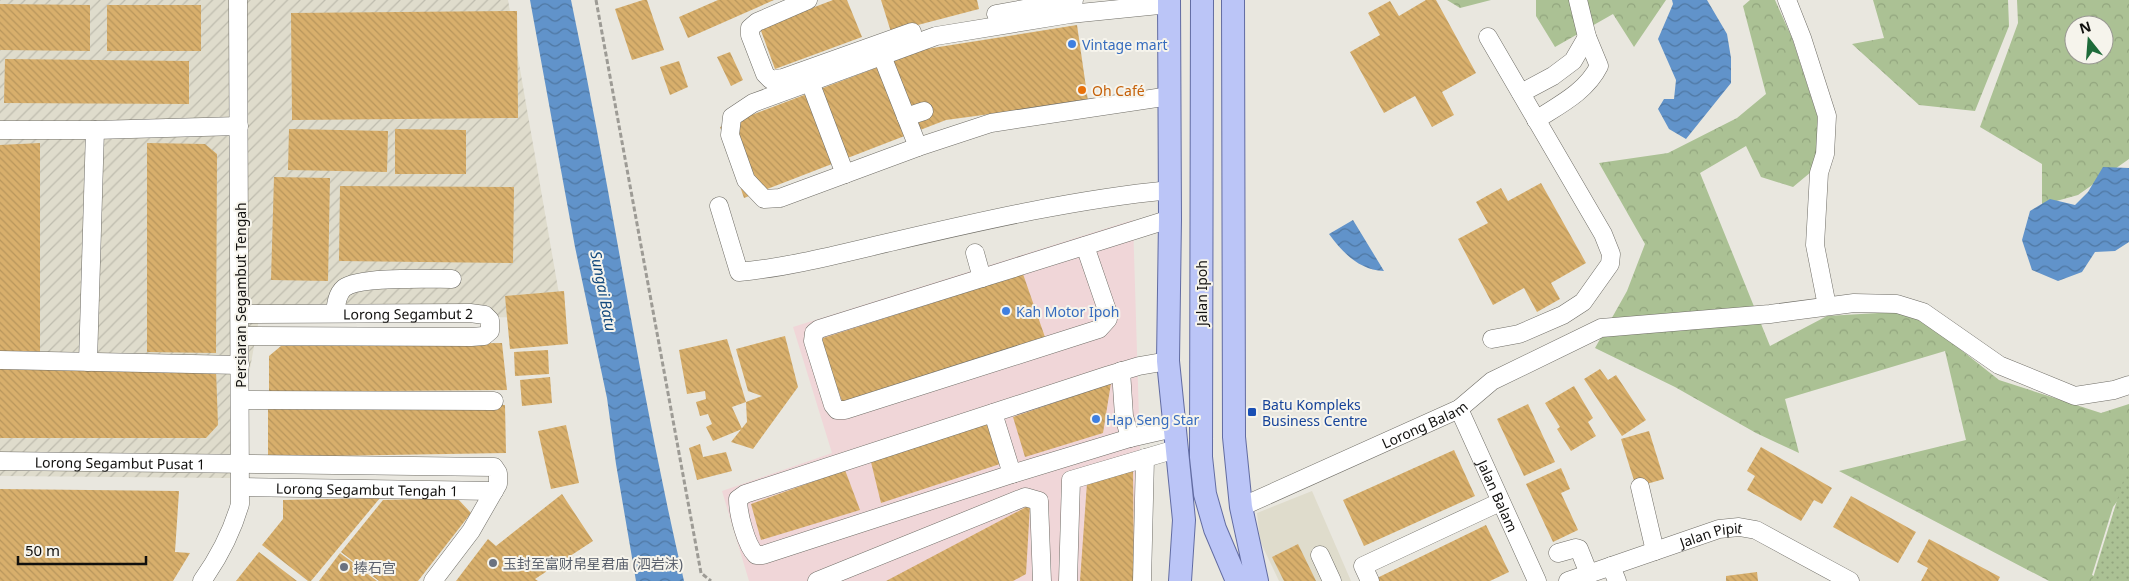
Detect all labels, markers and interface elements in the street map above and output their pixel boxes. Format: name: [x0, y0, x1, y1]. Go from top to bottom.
north arrow: [2064, 15, 2114, 65]
text: N: [2077, 16, 2093, 38]
place label: Vintage mart: [1082, 35, 1168, 54]
marker: Vintage mart: [1066, 38, 1078, 50]
place label: Oh Café: [1092, 81, 1145, 100]
marker: Oh Café: [1076, 84, 1088, 96]
street label: Persiaran Segambut Tengah: [231, 202, 250, 388]
water label: Sungai Batu: [586, 249, 622, 333]
street label: Jalan Ipoh: [1192, 260, 1211, 328]
place label: Kah Motor Ipoh: [1016, 302, 1119, 321]
street label: Lorong Segambut 2: [343, 303, 473, 323]
marker: Kah Motor Ipoh: [1000, 305, 1012, 317]
place label: Batu Kompleks Business Centre: [1262, 395, 1368, 430]
street label: Lorong Balam: [1378, 396, 1471, 452]
marker: Batu Kompleks Business Centre: [1246, 406, 1258, 418]
place label: Hap Seng Star: [1106, 410, 1200, 429]
marker: Hap Seng Star: [1090, 413, 1102, 425]
street label: Lorong Segambut Pusat 1: [35, 452, 205, 473]
street label: Jalan Balam: [1473, 455, 1523, 535]
street label: Lorong Segambut Tengah 1: [276, 478, 458, 500]
street label: Jalan Pipit: [1675, 517, 1744, 552]
scale bar: [18, 534, 145, 566]
text: 50 m: [25, 540, 60, 560]
place label: 玉封至富财帛星君庙 (泗岩沫): [503, 554, 683, 573]
marker: 玉封至富财帛星君庙 (泗岩沫): [487, 557, 499, 569]
place label: 捧石宫: [354, 558, 396, 577]
marker: 捧石宫: [338, 561, 350, 573]

